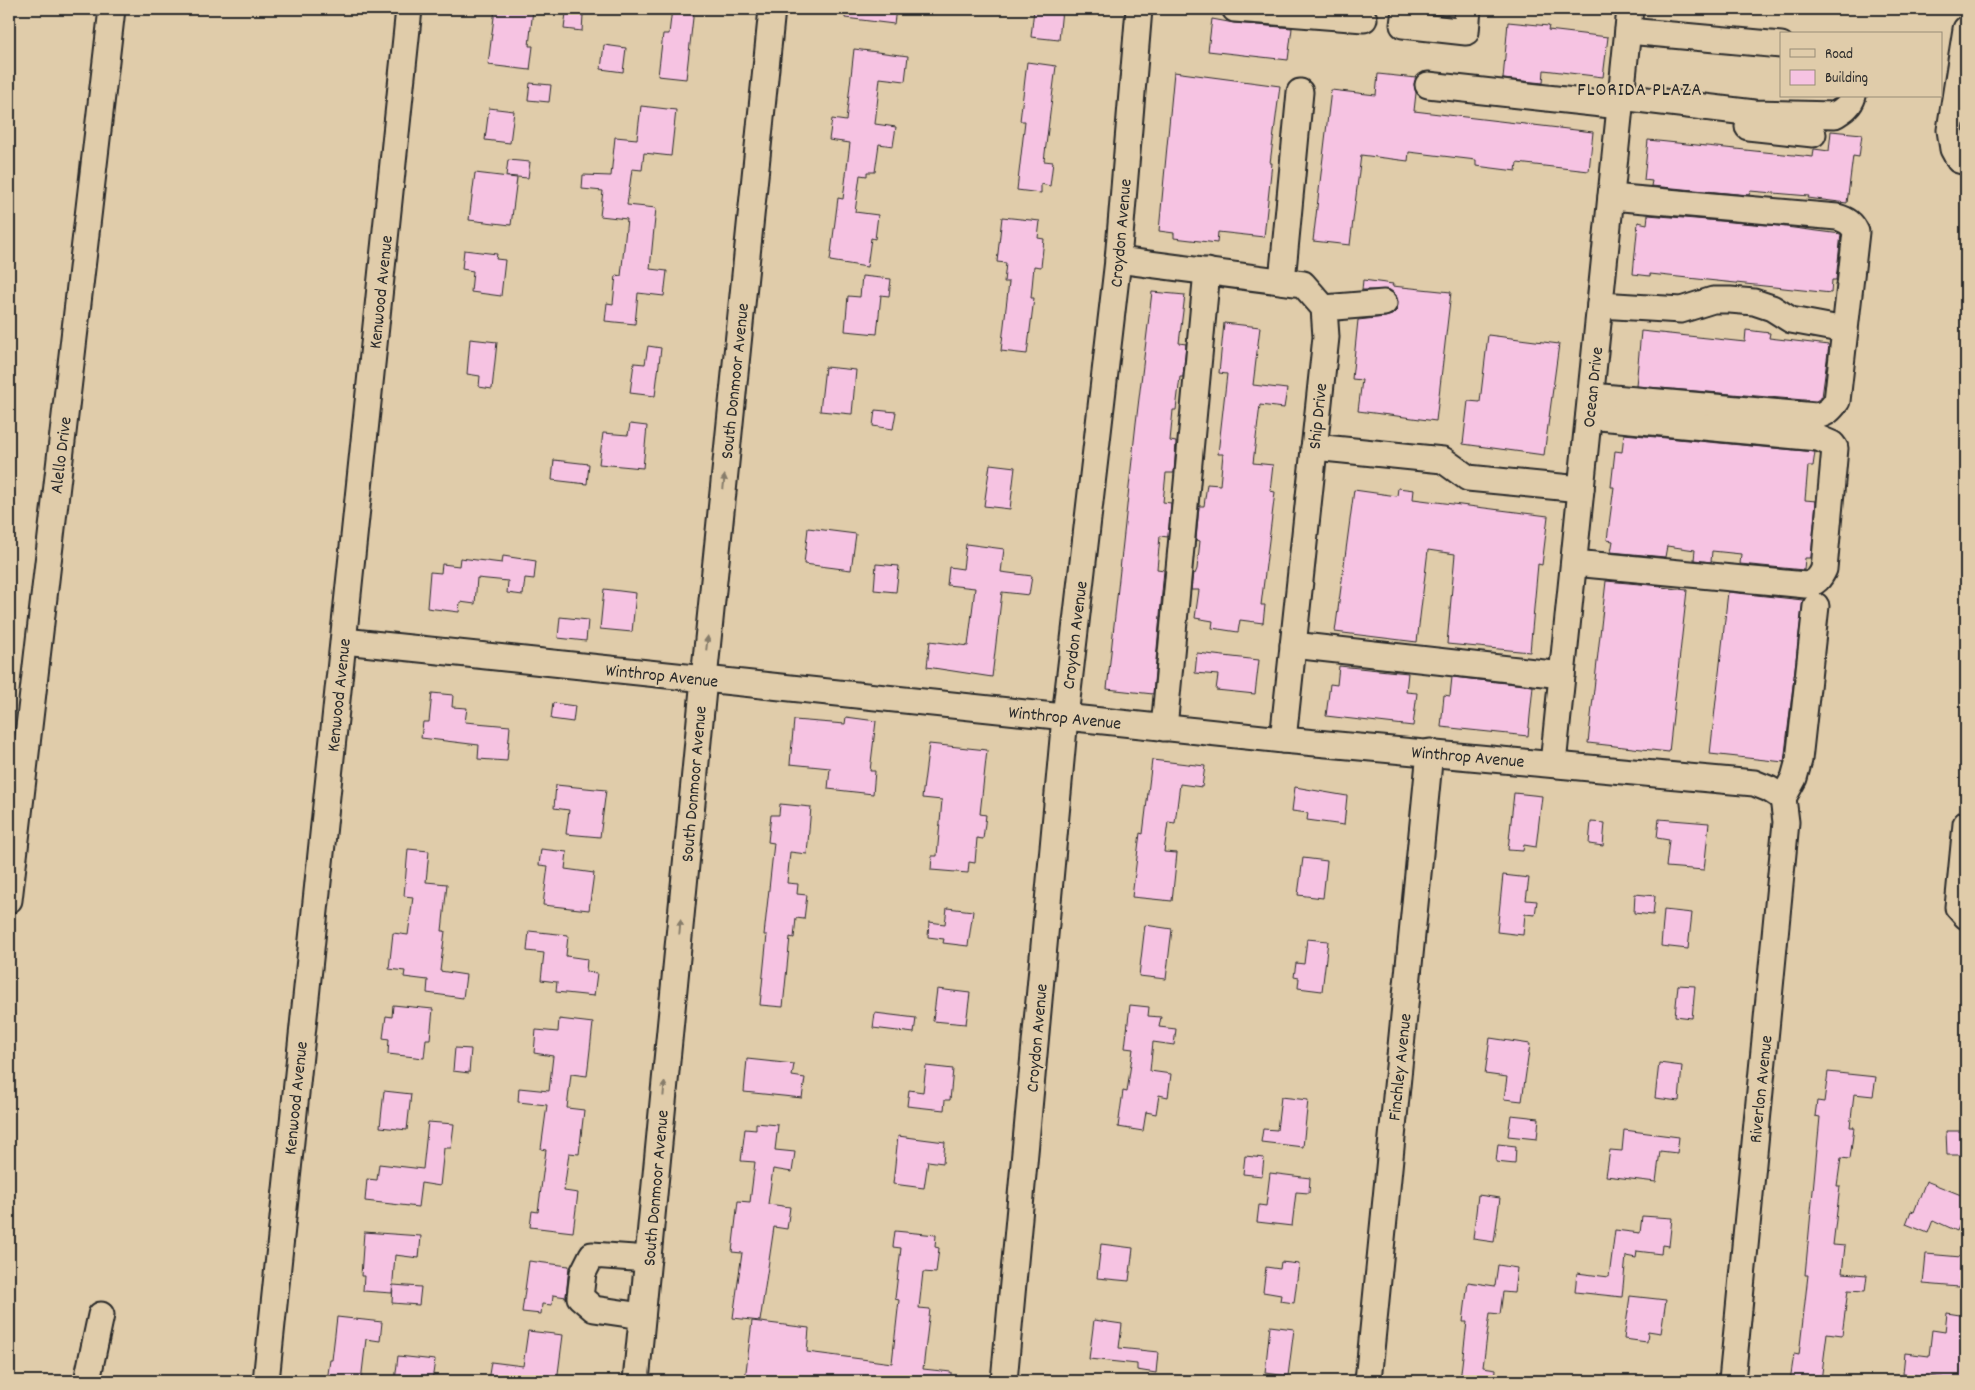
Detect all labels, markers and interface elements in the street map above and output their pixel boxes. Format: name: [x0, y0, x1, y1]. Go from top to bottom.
legend: [1780, 32, 1942, 98]
text: Road: [1825, 44, 1853, 66]
text: Building: [1825, 68, 1868, 90]
district label: FLORIDA PLAZA: [1577, 78, 1703, 105]
street label: Croydon Avenue: [1105, 178, 1140, 289]
street label: Kenwood Avenue: [364, 234, 401, 350]
street label: South Donmoor Avenue: [716, 302, 757, 461]
street label: Ocean Drive: [1578, 346, 1611, 429]
street label: Ship Drive: [1304, 382, 1335, 451]
street label: Alello Drive: [45, 415, 80, 495]
one-way arrow: [720, 473, 728, 489]
street label: Croydon Avenue: [1057, 580, 1096, 691]
one-way arrow: [703, 635, 711, 651]
street label: Kenwood Avenue: [322, 637, 359, 753]
street label: Winthrop Avenue: [604, 659, 719, 696]
street label: Winthrop Avenue: [1007, 701, 1122, 738]
street label: South Donmoor Avenue: [676, 705, 715, 863]
street label: Winthrop Avenue: [1410, 741, 1525, 776]
one-way arrow: [676, 919, 684, 935]
street label: Croydon Avenue: [1021, 983, 1056, 1094]
street label: Finchley Avenue: [1383, 1012, 1420, 1122]
street label: Riverlon Avenue: [1744, 1034, 1781, 1144]
street label: Kenwood Avenue: [279, 1040, 316, 1156]
one-way arrow: [660, 1081, 668, 1097]
street label: South Donmoor Avenue: [638, 1109, 677, 1267]

